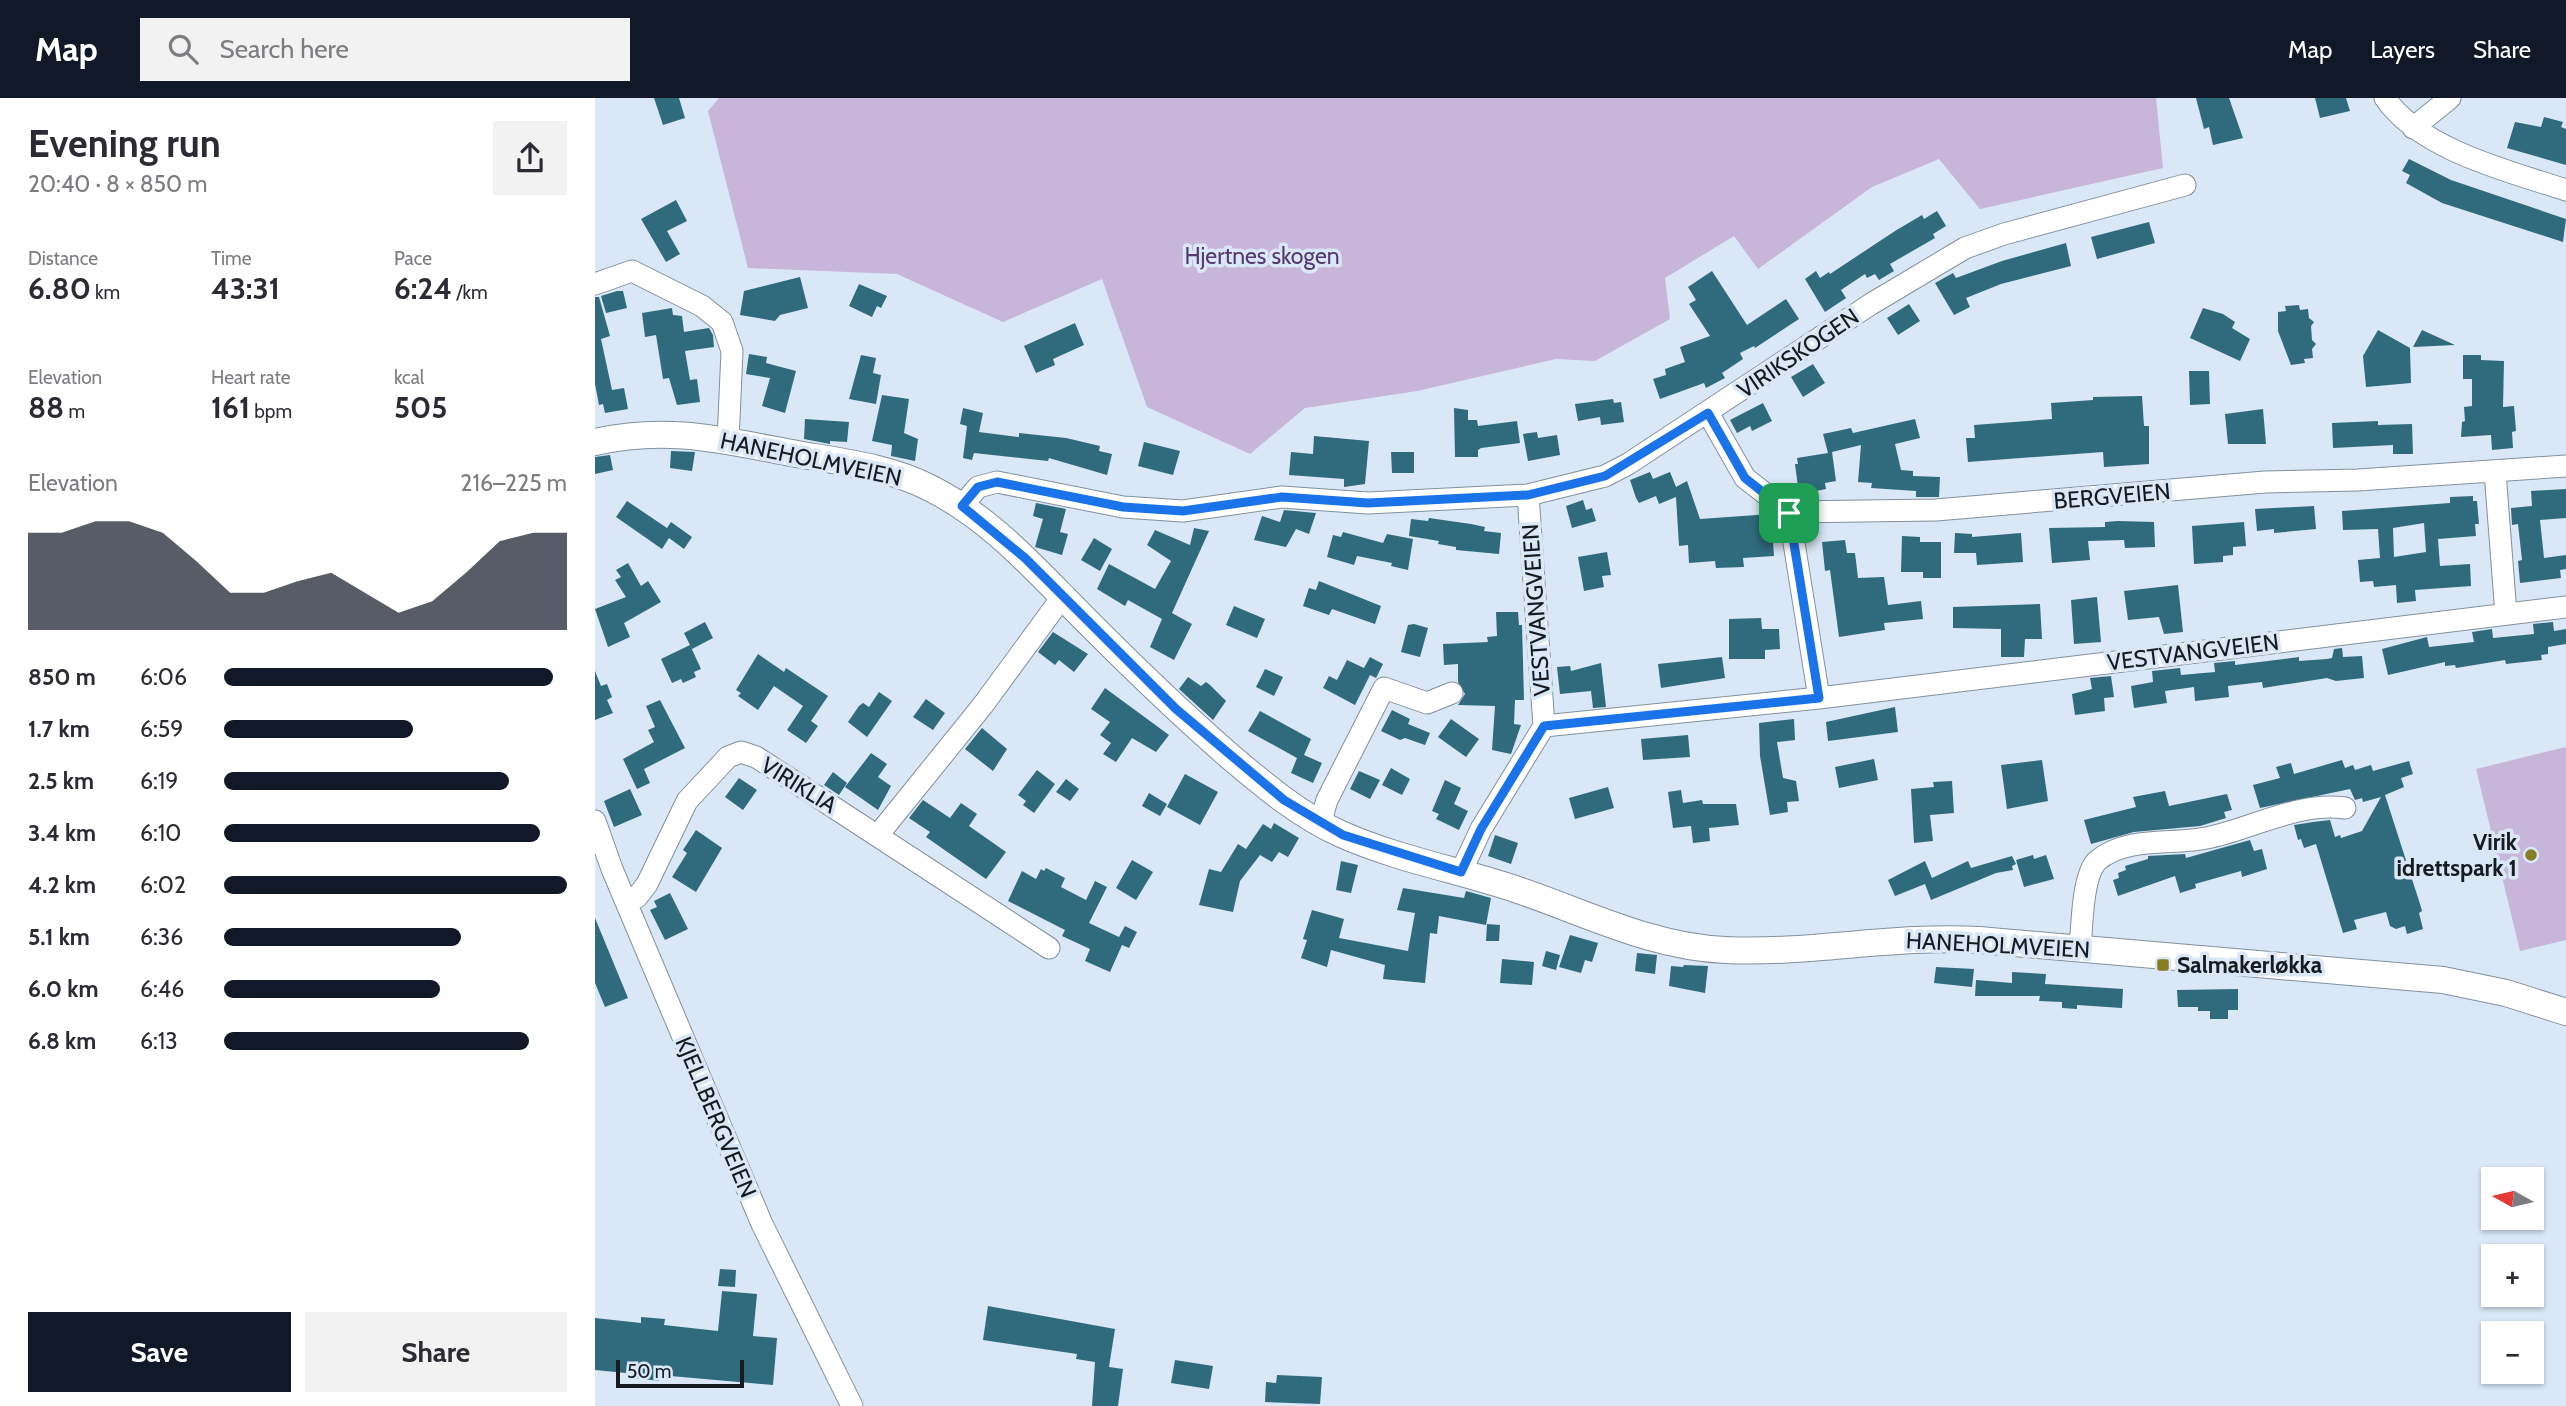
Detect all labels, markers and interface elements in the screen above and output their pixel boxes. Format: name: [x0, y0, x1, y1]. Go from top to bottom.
search box: [140, 18, 630, 81]
text: Map: [35, 29, 98, 69]
icon: search: [164, 30, 202, 68]
text: Search here: [220, 33, 349, 65]
text: Map: [2288, 35, 2332, 64]
text: Layers: [2370, 35, 2435, 64]
text: Share: [2473, 35, 2531, 64]
text: Evening run: [28, 120, 221, 167]
button: share: [493, 121, 567, 195]
text: 20:40 · 8 × 850 m: [28, 170, 207, 198]
park label: Hjertnes skogen: [1184, 242, 1340, 270]
text: Distance: [28, 247, 98, 270]
text: Time: [211, 247, 251, 270]
text: Pace: [394, 247, 432, 270]
text: 6.80: [28, 270, 91, 307]
text: 43:31: [211, 270, 280, 307]
text: 6:24: [394, 270, 452, 307]
text: km: [91, 281, 120, 304]
text: /km: [452, 281, 488, 304]
street label: VIRIKSKOGEN: [1732, 302, 1864, 404]
text: Elevation: [28, 366, 102, 389]
text: Heart rate: [211, 366, 291, 389]
text: kcal: [394, 366, 424, 389]
text: 88: [28, 389, 64, 426]
text: 161: [211, 389, 250, 426]
text: 505: [394, 389, 447, 426]
text: m: [64, 400, 85, 423]
text: bpm: [250, 400, 292, 423]
street label: HANEHOLMVEIEN: [718, 426, 904, 492]
text: Elevation: [28, 469, 118, 497]
text: 216–225 m: [460, 469, 567, 497]
street label: BERGVEIEN: [2052, 477, 2172, 515]
pin: [1759, 483, 1819, 543]
icon: arrive: [1770, 494, 1808, 532]
street label: VESTVANGVEIEN: [1516, 523, 1556, 697]
street label: VESTVANGVEIEN: [2106, 628, 2280, 676]
text: 850 m: [28, 663, 96, 691]
text: 6:06: [140, 663, 187, 691]
text: 1.7 km: [28, 715, 90, 743]
text: 6:59: [140, 715, 183, 743]
street label: VIRIKLIA: [756, 751, 842, 819]
text: 2.5 km: [28, 767, 94, 795]
text: 6:19: [140, 767, 178, 795]
text: 3.4 km: [28, 819, 96, 847]
text: 6:10: [140, 819, 181, 847]
place label: Virik idrettspark 1: [2397, 828, 2518, 882]
marker: Virik idrettspark 1: [2523, 847, 2539, 863]
text: 4.2 km: [28, 871, 96, 899]
text: 6:02: [140, 871, 186, 899]
text: 5.1 km: [28, 923, 90, 951]
text: 6:36: [140, 923, 183, 951]
street label: HANEHOLMVEIEN: [1905, 926, 2091, 964]
place label: Salmakerløkka: [2177, 951, 2323, 979]
marker: Salmakerløkka: [2155, 957, 2171, 973]
text: 6.0 km: [28, 975, 98, 1003]
text: 6:46: [140, 975, 184, 1003]
text: 6.8 km: [28, 1027, 96, 1055]
text: 6:13: [140, 1027, 178, 1055]
street label: KJELLBERGVEIEN: [670, 1032, 762, 1202]
north arrow: [2481, 1167, 2545, 1230]
map controls: [2481, 1167, 2544, 1384]
button: +: [2481, 1244, 2544, 1307]
button: Save: [28, 1312, 291, 1392]
button: Share: [305, 1312, 567, 1392]
button: −: [2481, 1321, 2544, 1384]
scale bar: [616, 1357, 744, 1389]
text: 50 m: [627, 1360, 671, 1383]

